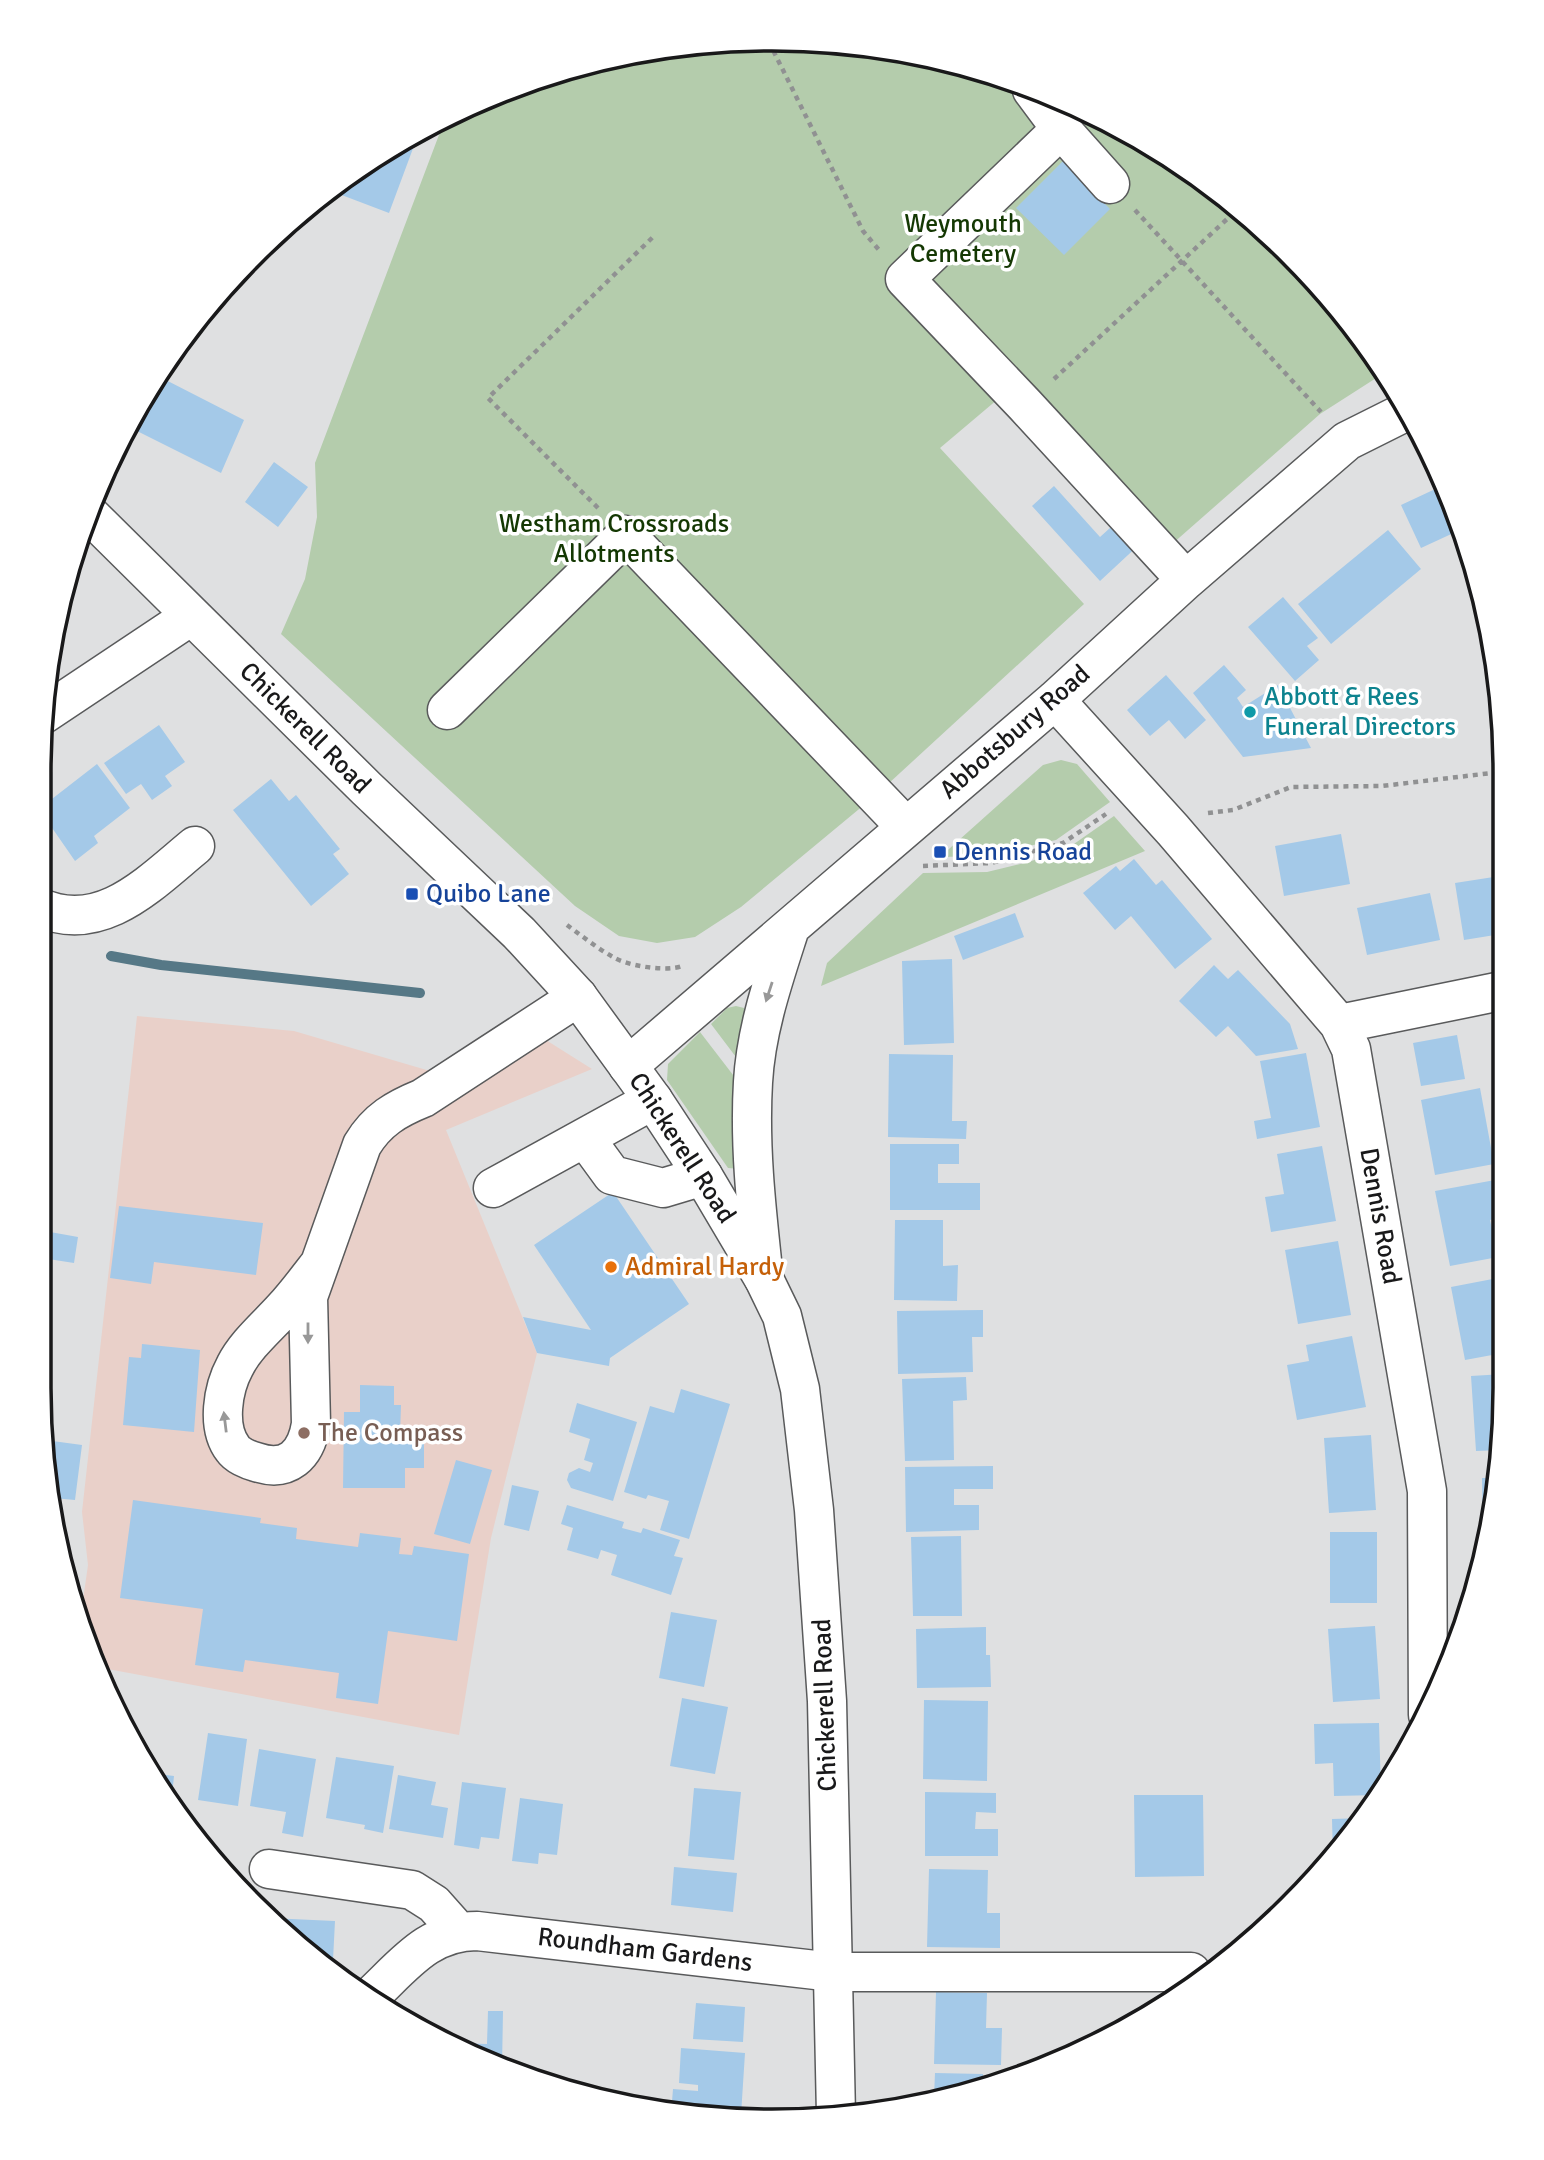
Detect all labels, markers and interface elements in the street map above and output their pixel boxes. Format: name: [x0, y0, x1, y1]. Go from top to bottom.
park label: Weymouth Cemetery: [904, 208, 1022, 270]
park label: Westham Crossroads Allotments: [499, 508, 729, 570]
street label: Chickerell Road: [232, 655, 378, 801]
street label: Abbotsbury Road: [933, 658, 1097, 806]
place label: Abbott & Rees Funeral Directors: [1264, 681, 1456, 743]
marker: Abbott & Rees Funeral Directors: [1242, 704, 1258, 720]
place label: Dennis Road: [954, 836, 1092, 868]
marker: Dennis Road: [932, 844, 948, 860]
place label: Quibo Lane: [426, 878, 551, 910]
marker: Quibo Lane: [404, 886, 420, 902]
one-way arrow: [763, 982, 774, 1003]
street label: Chickerell Road: [621, 1067, 743, 1229]
street label: Dennis Road: [1352, 1145, 1408, 1287]
place label: Admiral Hardy: [625, 1251, 784, 1283]
marker: Admiral Hardy: [603, 1259, 619, 1275]
one-way arrow: [302, 1322, 314, 1344]
one-way arrow: [219, 1411, 230, 1433]
place label: The Compass: [318, 1417, 463, 1449]
marker: The Compass: [296, 1425, 312, 1441]
street label: Chickerell Road: [806, 1618, 844, 1792]
street label: Roundham Gardens: [536, 1921, 754, 1979]

